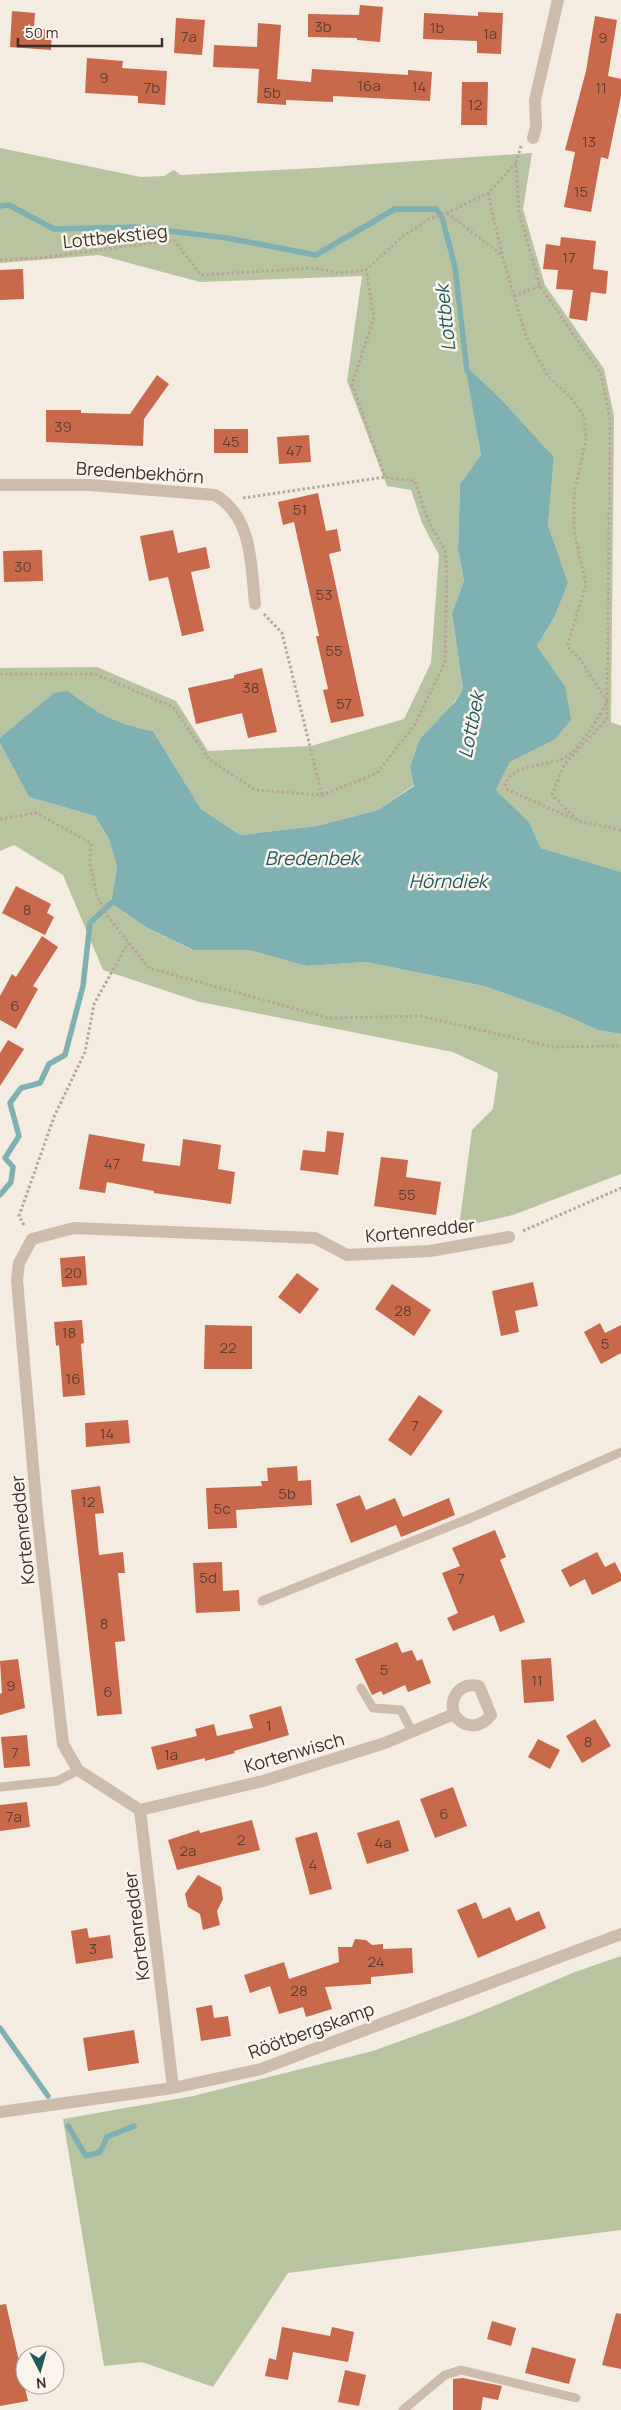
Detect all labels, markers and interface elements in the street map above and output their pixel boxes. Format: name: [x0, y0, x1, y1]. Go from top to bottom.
scale bar: [18, 15, 161, 47]
house number: 3b: [314, 16, 332, 37]
house number: 1b: [430, 17, 444, 38]
text: 50 m: [25, 22, 59, 43]
house number: 1a: [483, 23, 497, 44]
house number: 7a: [181, 26, 197, 47]
house number: 9: [598, 27, 608, 48]
house number: 9: [99, 67, 109, 88]
house number: 16a: [357, 75, 381, 96]
house number: 14: [412, 76, 426, 97]
house number: 7b: [144, 77, 160, 98]
house number: 11: [595, 77, 607, 98]
house number: 5b: [263, 82, 281, 103]
house number: 12: [468, 94, 482, 115]
house number: 13: [582, 131, 596, 152]
house number: 15: [574, 181, 588, 202]
street label: Lottbekstieg: [61, 219, 169, 253]
house number: 17: [562, 247, 576, 268]
water label: Lottbek: [428, 281, 461, 353]
house number: 39: [54, 416, 72, 437]
house number: 45: [222, 431, 240, 452]
house number: 47: [286, 440, 302, 461]
street label: Bredenbekhörn: [75, 456, 205, 488]
house number: 51: [293, 499, 307, 520]
house number: 30: [14, 556, 32, 577]
house number: 53: [316, 584, 332, 605]
house number: 55: [325, 640, 343, 661]
house number: 38: [242, 677, 260, 698]
water label: Lottbek: [452, 687, 491, 760]
house number: 57: [336, 693, 352, 714]
water label: Bredenbek: [265, 845, 362, 871]
water label: Hörndiek: [409, 868, 490, 894]
house number: 8: [23, 899, 31, 920]
house number: 6: [10, 995, 20, 1016]
house number: 47: [104, 1153, 120, 1174]
house number: 55: [398, 1184, 416, 1205]
street label: Kortenredder: [364, 1212, 476, 1248]
house number: 20: [64, 1262, 82, 1283]
house number: 28: [394, 1300, 412, 1321]
house number: 18: [62, 1322, 76, 1343]
house number: 5: [601, 1333, 609, 1354]
house number: 22: [219, 1337, 237, 1358]
house number: 16: [65, 1368, 81, 1389]
house number: 7: [411, 1415, 419, 1436]
house number: 14: [100, 1423, 114, 1444]
street label: Kortenredder: [4, 1474, 40, 1586]
house number: 5b: [278, 1483, 296, 1504]
house number: 12: [81, 1491, 95, 1512]
house number: 5c: [214, 1498, 230, 1519]
house number: 5d: [199, 1567, 217, 1588]
house number: 7: [457, 1568, 465, 1589]
house number: 8: [100, 1613, 108, 1634]
house number: 5: [380, 1659, 388, 1680]
house number: 11: [531, 1670, 543, 1691]
house number: 9: [6, 1675, 16, 1696]
house number: 6: [103, 1681, 113, 1702]
house number: 1: [266, 1715, 272, 1736]
street label: Kortenwisch: [241, 1726, 347, 1778]
house number: 8: [584, 1731, 592, 1752]
house number: 7: [11, 1742, 19, 1763]
house number: 1a: [164, 1744, 178, 1765]
house number: 6: [439, 1803, 449, 1824]
house number: 7a: [6, 1806, 22, 1827]
house number: 2: [237, 1829, 245, 1850]
house number: 4a: [374, 1832, 392, 1853]
house number: 2a: [180, 1840, 196, 1861]
house number: 4: [309, 1854, 318, 1875]
street label: Kortenredder: [117, 1869, 155, 1982]
house number: 3: [89, 1938, 97, 1959]
house number: 24: [367, 1951, 385, 1972]
house number: 28: [290, 1980, 308, 2001]
street label: Röötbergskamp: [245, 1996, 377, 2064]
north arrow: [15, 2345, 65, 2395]
text: N: [35, 2373, 47, 2393]

